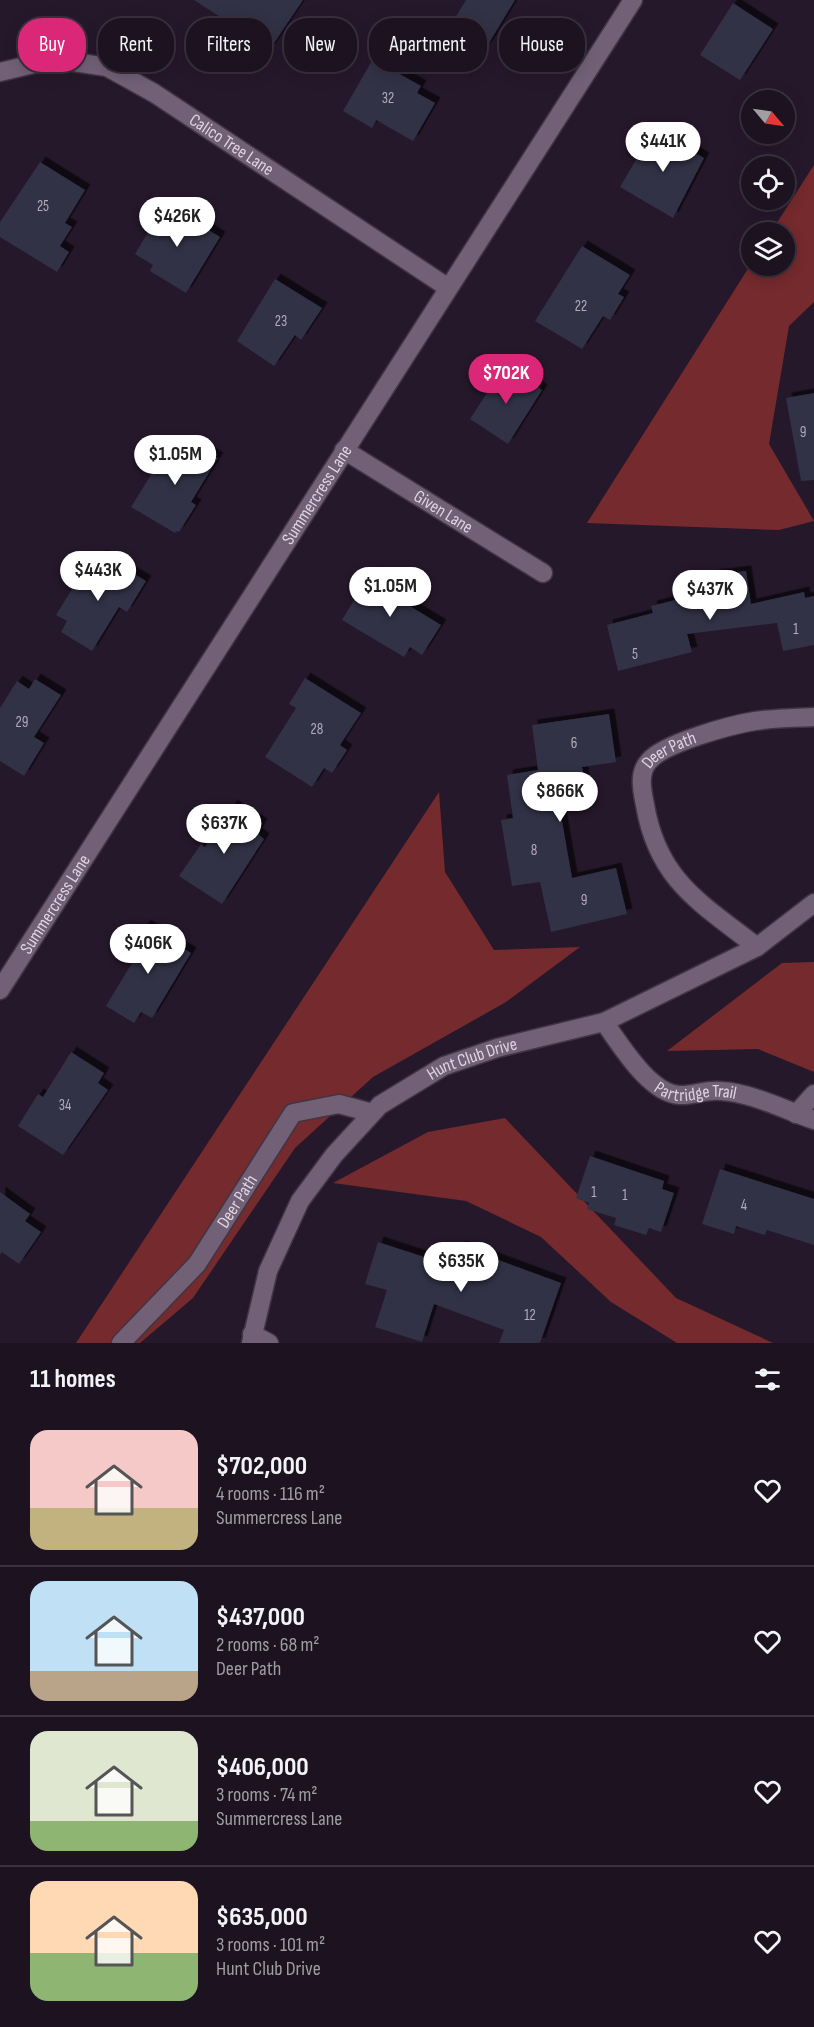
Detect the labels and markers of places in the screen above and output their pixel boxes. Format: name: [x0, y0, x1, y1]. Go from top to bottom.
pin: $441K: [621, 122, 705, 173]
pin: $426K: [135, 197, 219, 248]
pin: $702K: [464, 354, 548, 405]
pin: $1.05M: [126, 435, 224, 486]
pin: $443K: [56, 551, 140, 602]
pin: $1.05M: [341, 567, 439, 618]
pin: $437K: [668, 570, 752, 621]
pin: $866K: [518, 772, 602, 823]
pin: $637K: [182, 804, 266, 855]
pin: $406K: [106, 924, 190, 975]
pin: $635K: [419, 1242, 503, 1293]

